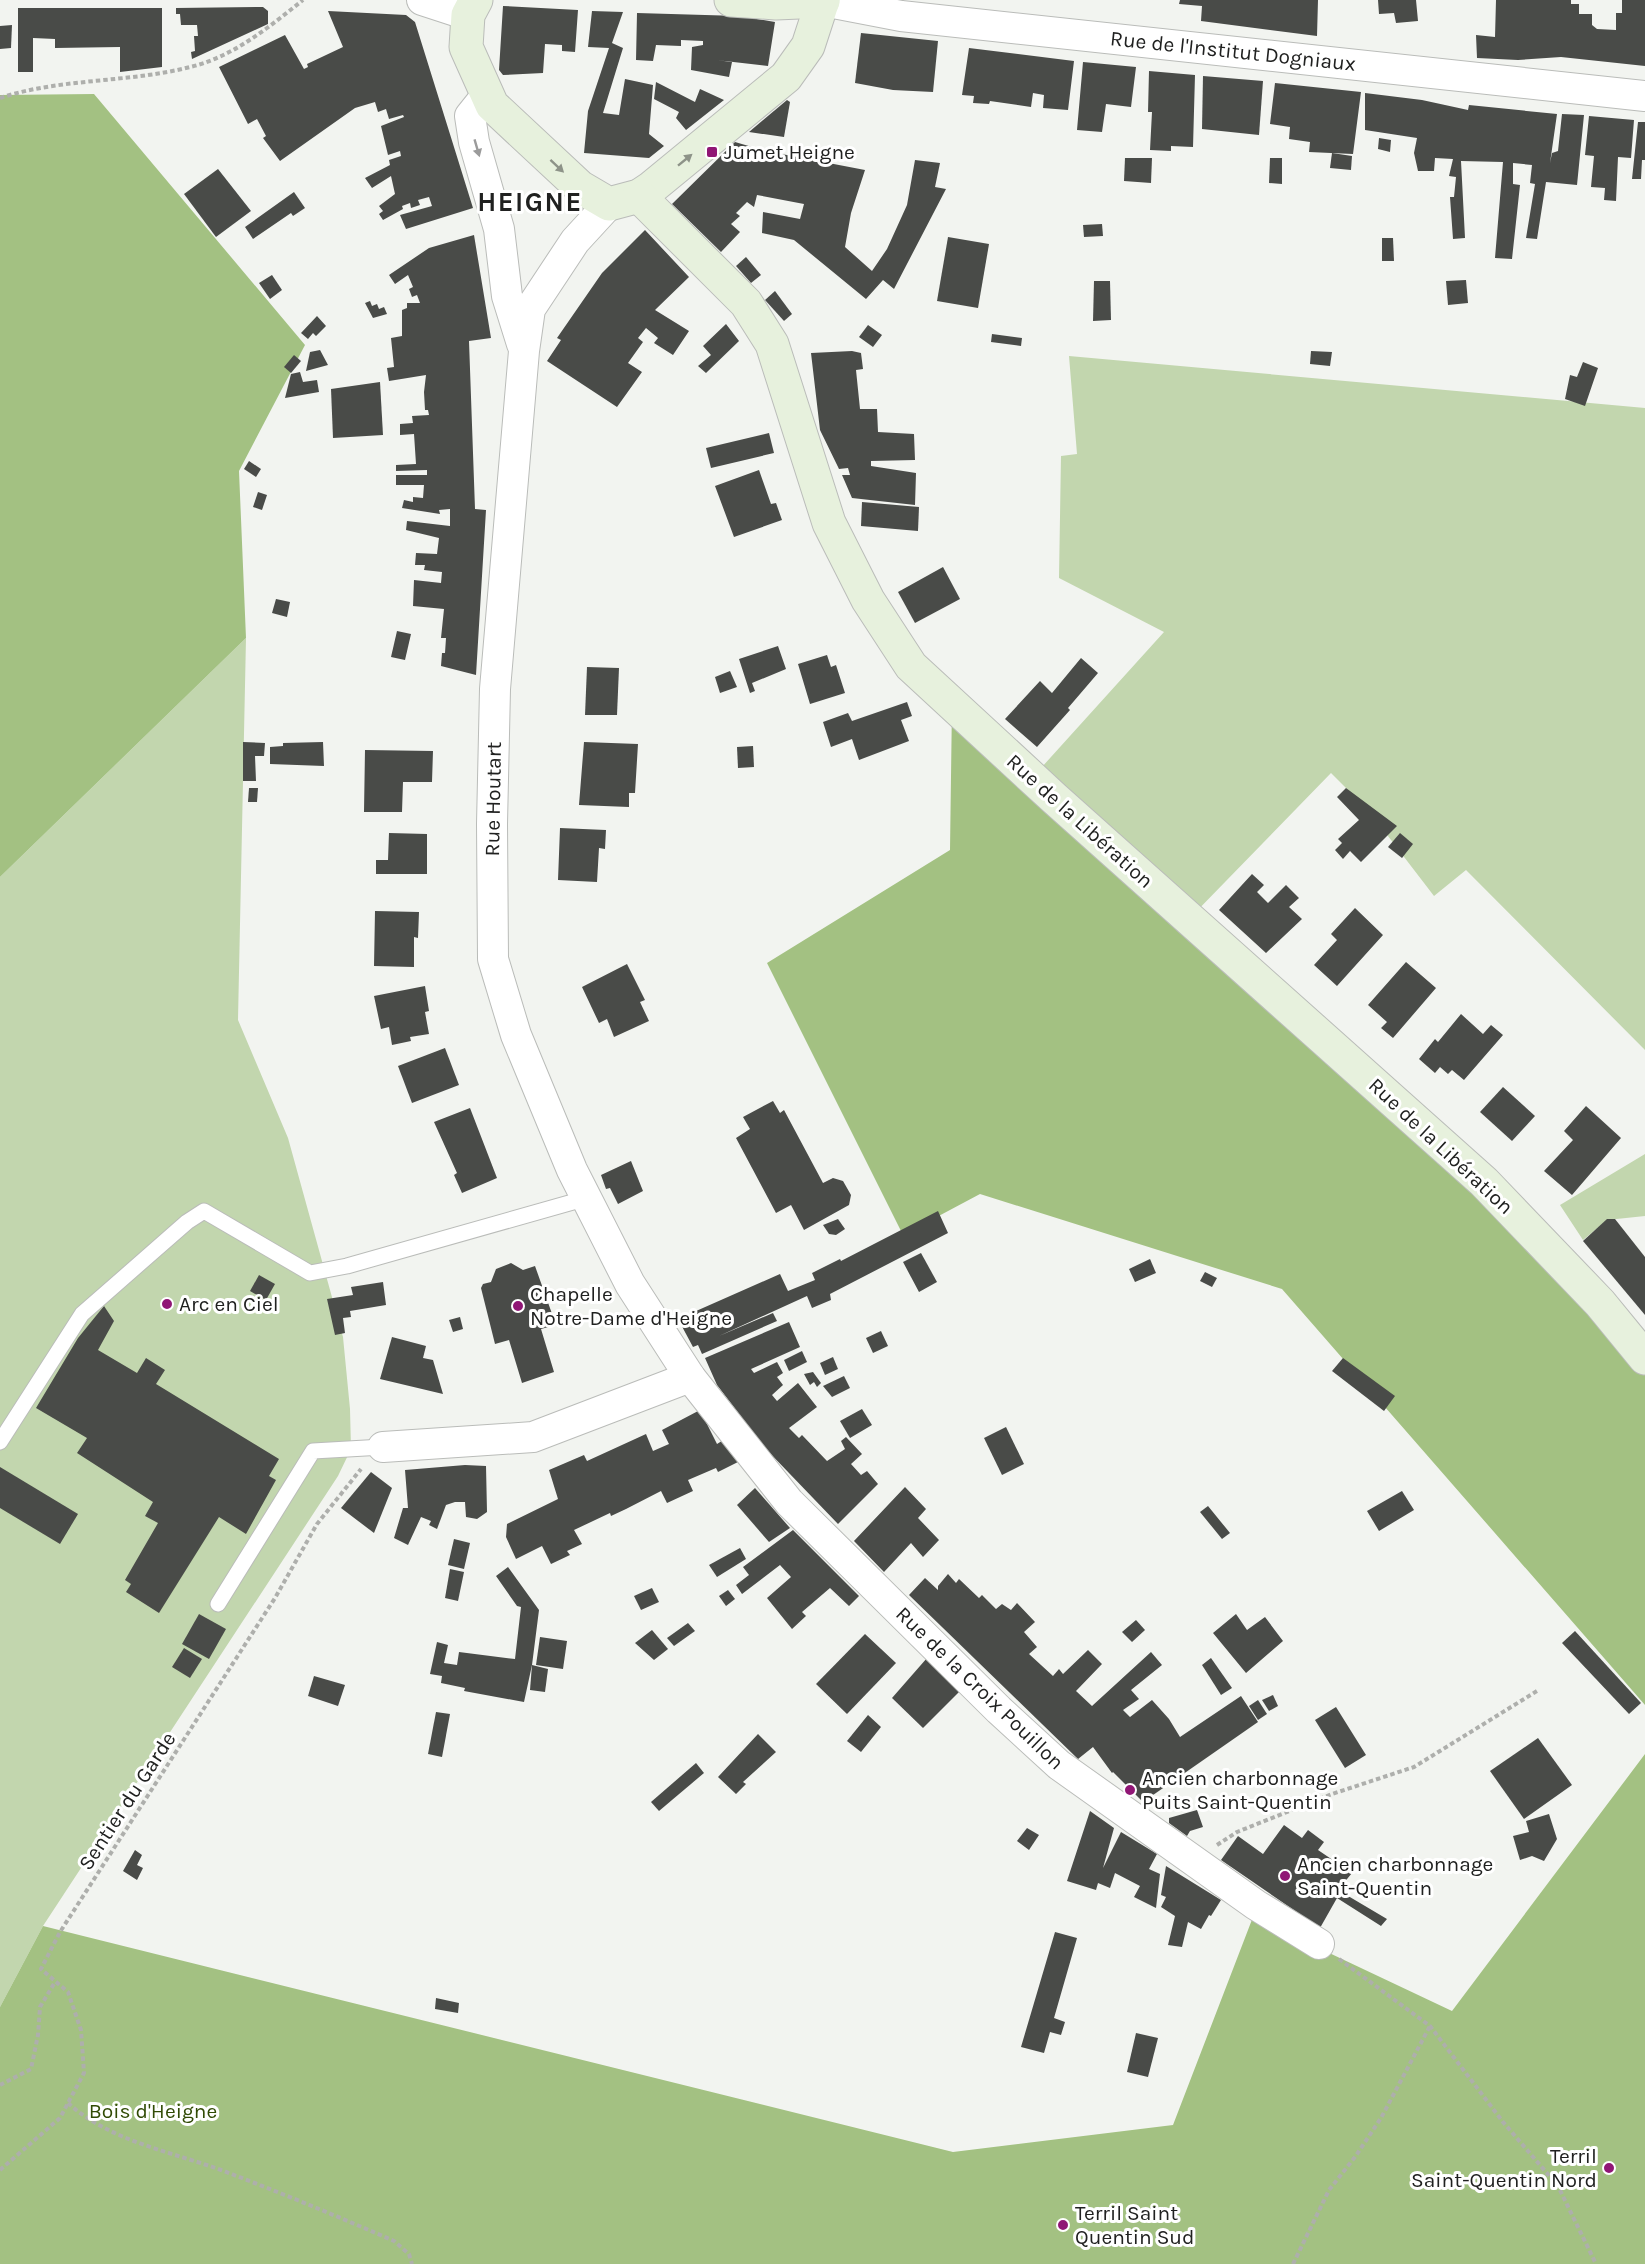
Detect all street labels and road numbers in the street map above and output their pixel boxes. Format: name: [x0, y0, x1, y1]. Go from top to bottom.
street label: Rue de l'Institut Dogniaux: [1109, 26, 1357, 76]
street label: Rue Houtart: [480, 741, 506, 856]
street label: Rue de la Libération: [1002, 749, 1158, 893]
street label: Rue de la Libération: [1364, 1073, 1518, 1219]
street label: Rue de la Croix Pouillon: [891, 1602, 1069, 1774]
street label: Sentier du Garde: [73, 1727, 181, 1875]

